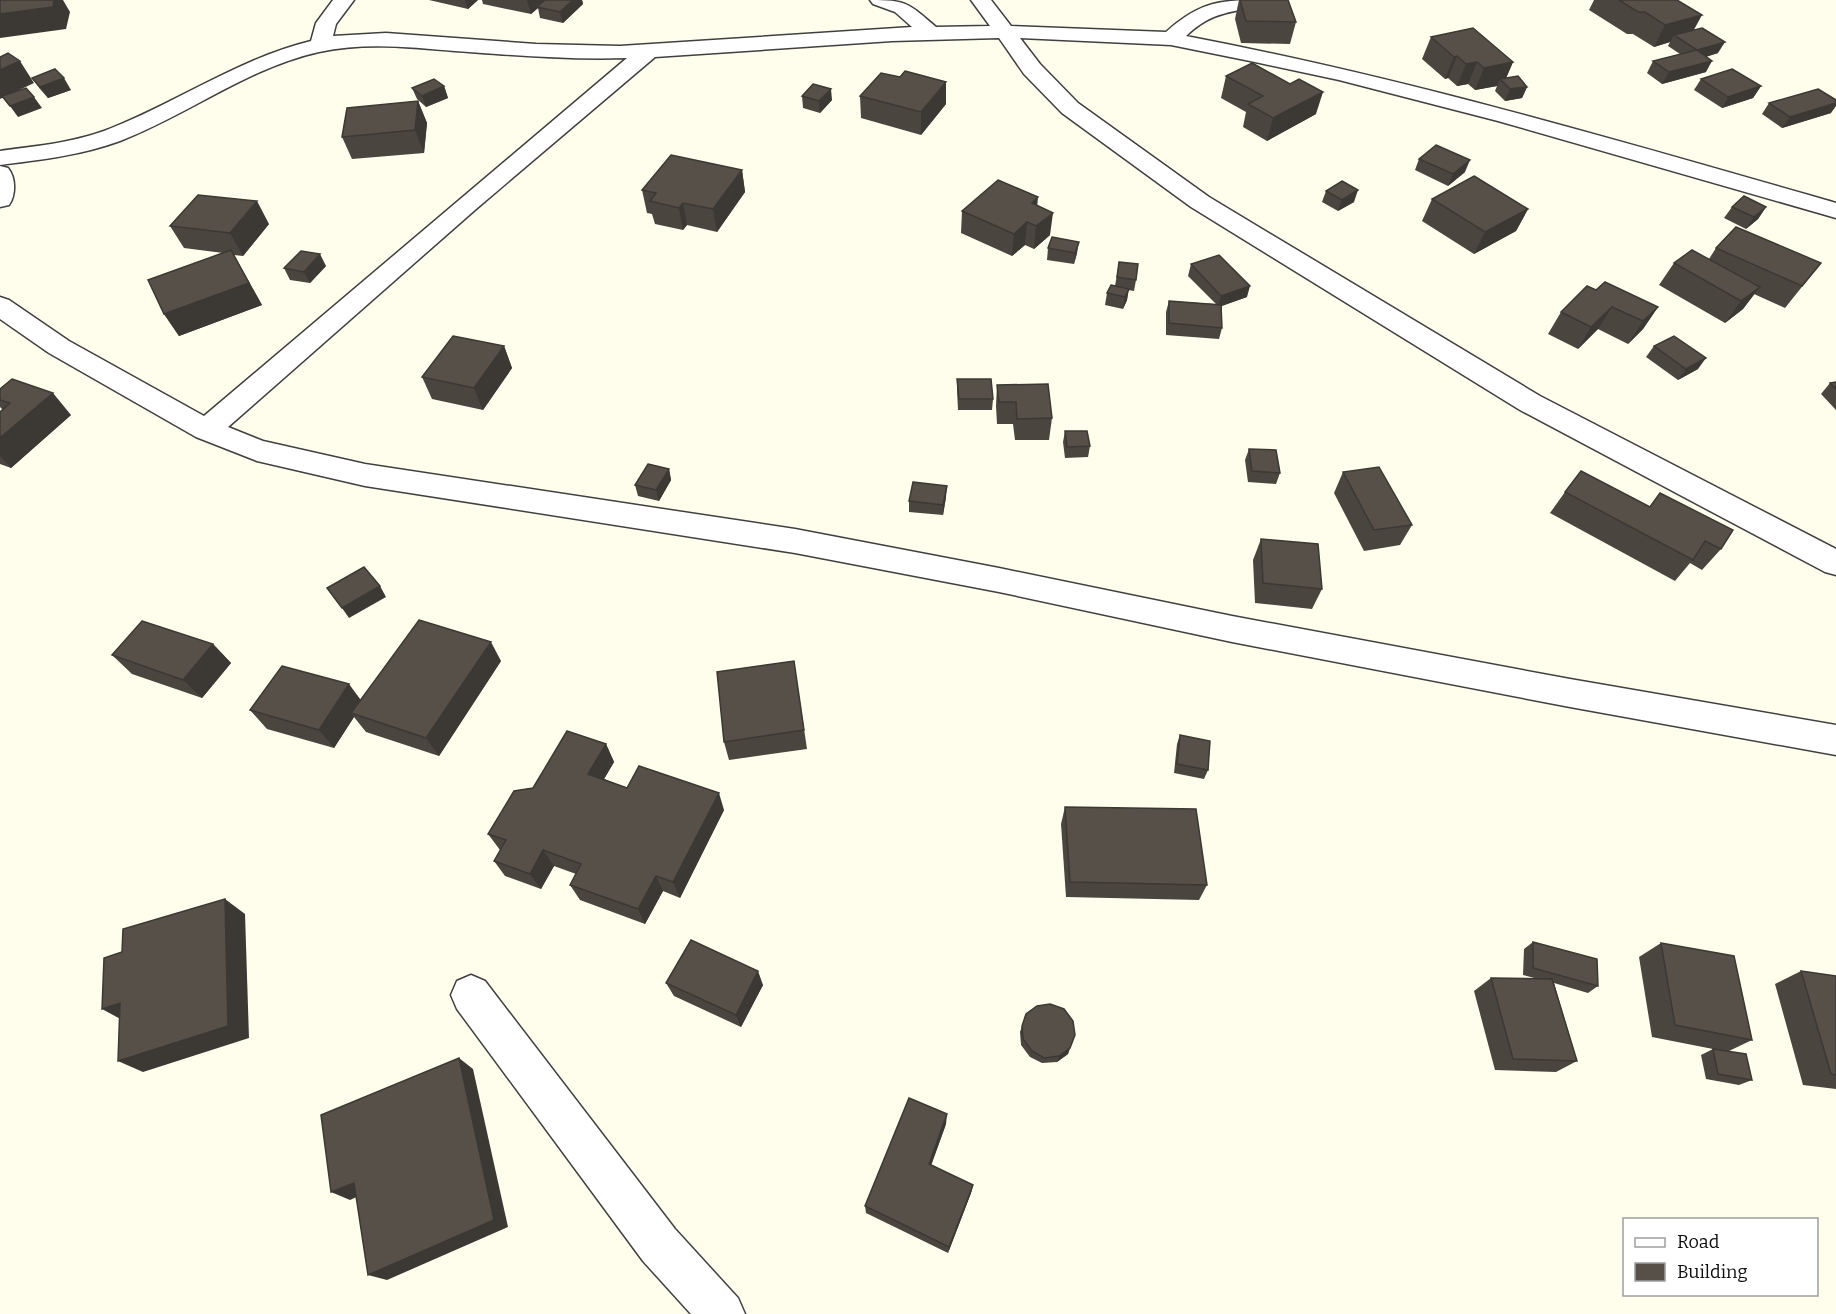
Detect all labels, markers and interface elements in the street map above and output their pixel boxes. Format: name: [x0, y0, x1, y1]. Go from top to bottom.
legend: [1623, 1218, 1818, 1296]
text: Road: [1677, 1231, 1720, 1253]
text: Building: [1677, 1261, 1748, 1283]

